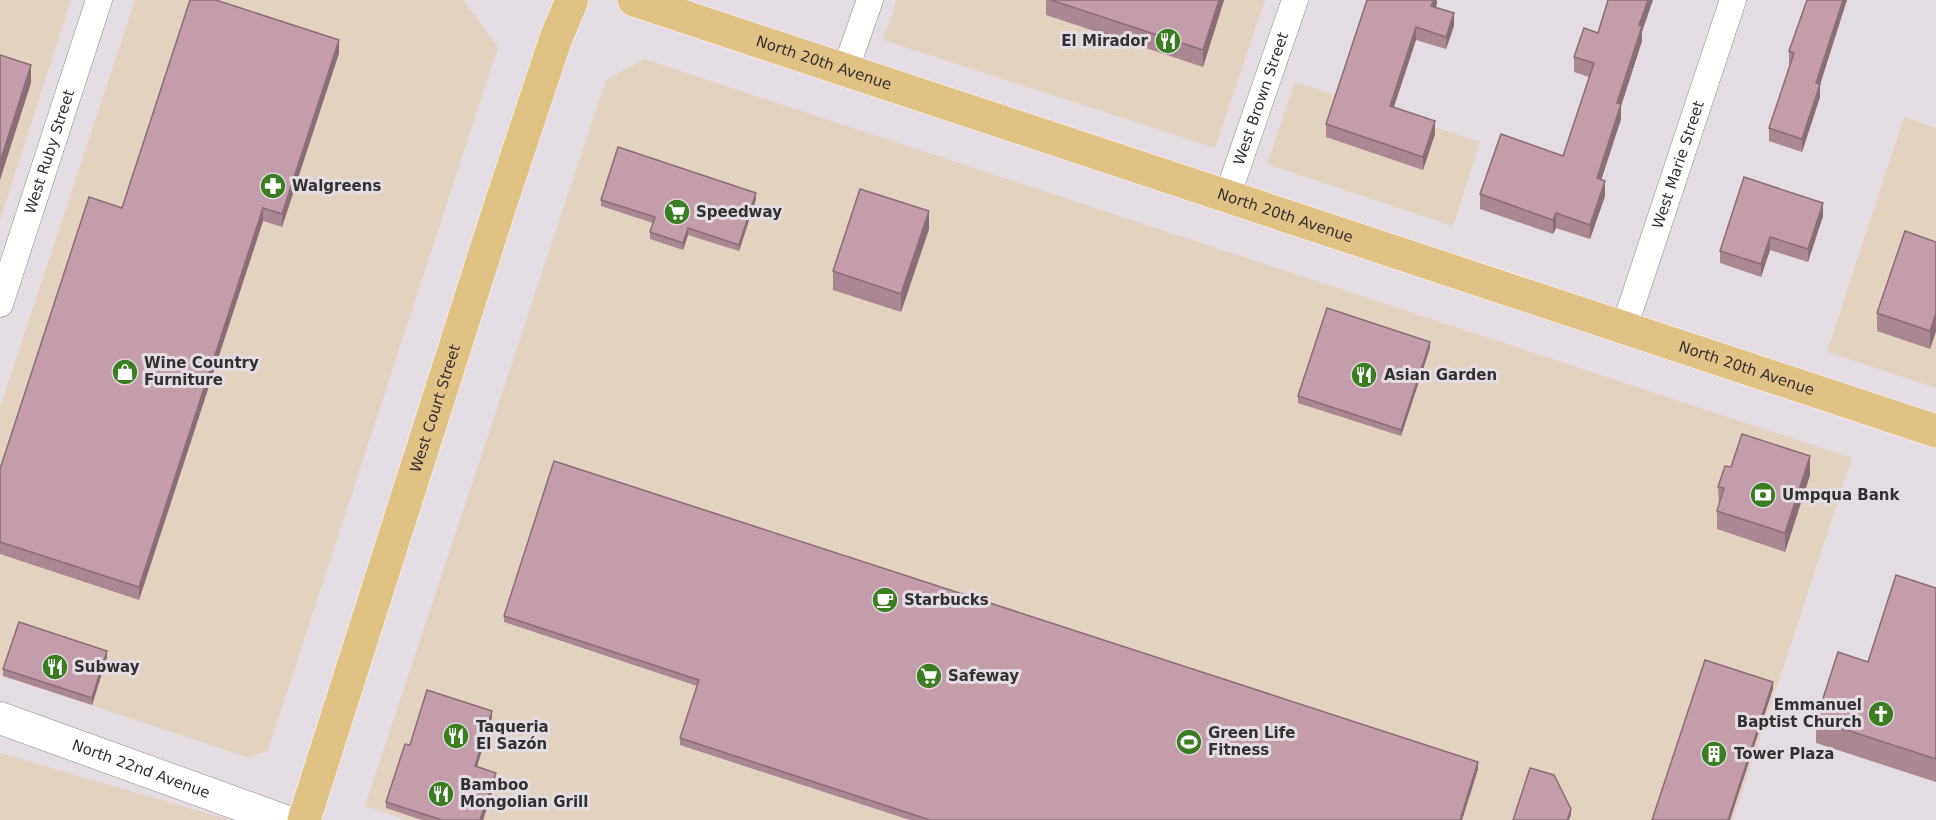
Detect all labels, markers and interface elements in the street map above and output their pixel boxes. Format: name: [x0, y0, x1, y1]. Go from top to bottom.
restaurant icon: El Mirador: [1153, 26, 1183, 56]
street label: West Brown Street: [1230, 30, 1292, 167]
street label: North 20th Avenue: [754, 32, 894, 94]
place label: El Mirador: [1061, 32, 1149, 50]
street label: West Ruby Street: [21, 87, 78, 216]
street label: West Marie Street: [1649, 98, 1708, 231]
pharmacy icon: Walgreens: [258, 171, 288, 201]
place label: Walgreens: [292, 177, 381, 195]
street label: North 20th Avenue: [1215, 185, 1355, 246]
supermarket icon: Speedway: [662, 197, 692, 227]
place label: Speedway: [696, 203, 782, 221]
street label: North 20th Avenue: [1676, 337, 1817, 399]
street label: West Court Street: [407, 342, 464, 475]
place label: Wine Country Furniture: [144, 354, 259, 389]
shop icon: Wine Country Furniture: [110, 357, 140, 387]
restaurant icon: Asian Garden: [1349, 360, 1379, 390]
place label: Asian Garden: [1384, 366, 1497, 384]
bank icon: Umpqua Bank: [1748, 480, 1778, 510]
place label: Umpqua Bank: [1782, 486, 1901, 504]
cafe icon: Starbucks: [870, 585, 900, 615]
place label: Starbucks: [904, 591, 989, 609]
restaurant icon: Subway: [40, 652, 70, 682]
place label: Subway: [74, 658, 140, 676]
supermarket icon: Safeway: [914, 661, 944, 691]
place label: Safeway: [948, 667, 1019, 685]
place label: Emmanuel Baptist Church: [1737, 696, 1862, 731]
church icon: Emmanuel Baptist Church: [1866, 699, 1896, 729]
place label: Taqueria El Sazón: [476, 718, 549, 753]
restaurant icon: Taqueria El Sazón: [441, 721, 471, 751]
place label: Green Life Fitness: [1208, 724, 1295, 759]
sports icon: Green Life Fitness: [1174, 727, 1204, 757]
street label: North 22nd Avenue: [70, 736, 213, 802]
building icon: Tower Plaza: [1699, 739, 1729, 769]
place label: Tower Plaza: [1734, 745, 1834, 763]
place label: Bamboo Mongolian Grill: [460, 776, 588, 811]
restaurant icon: Bamboo Mongolian Grill: [426, 779, 456, 809]

